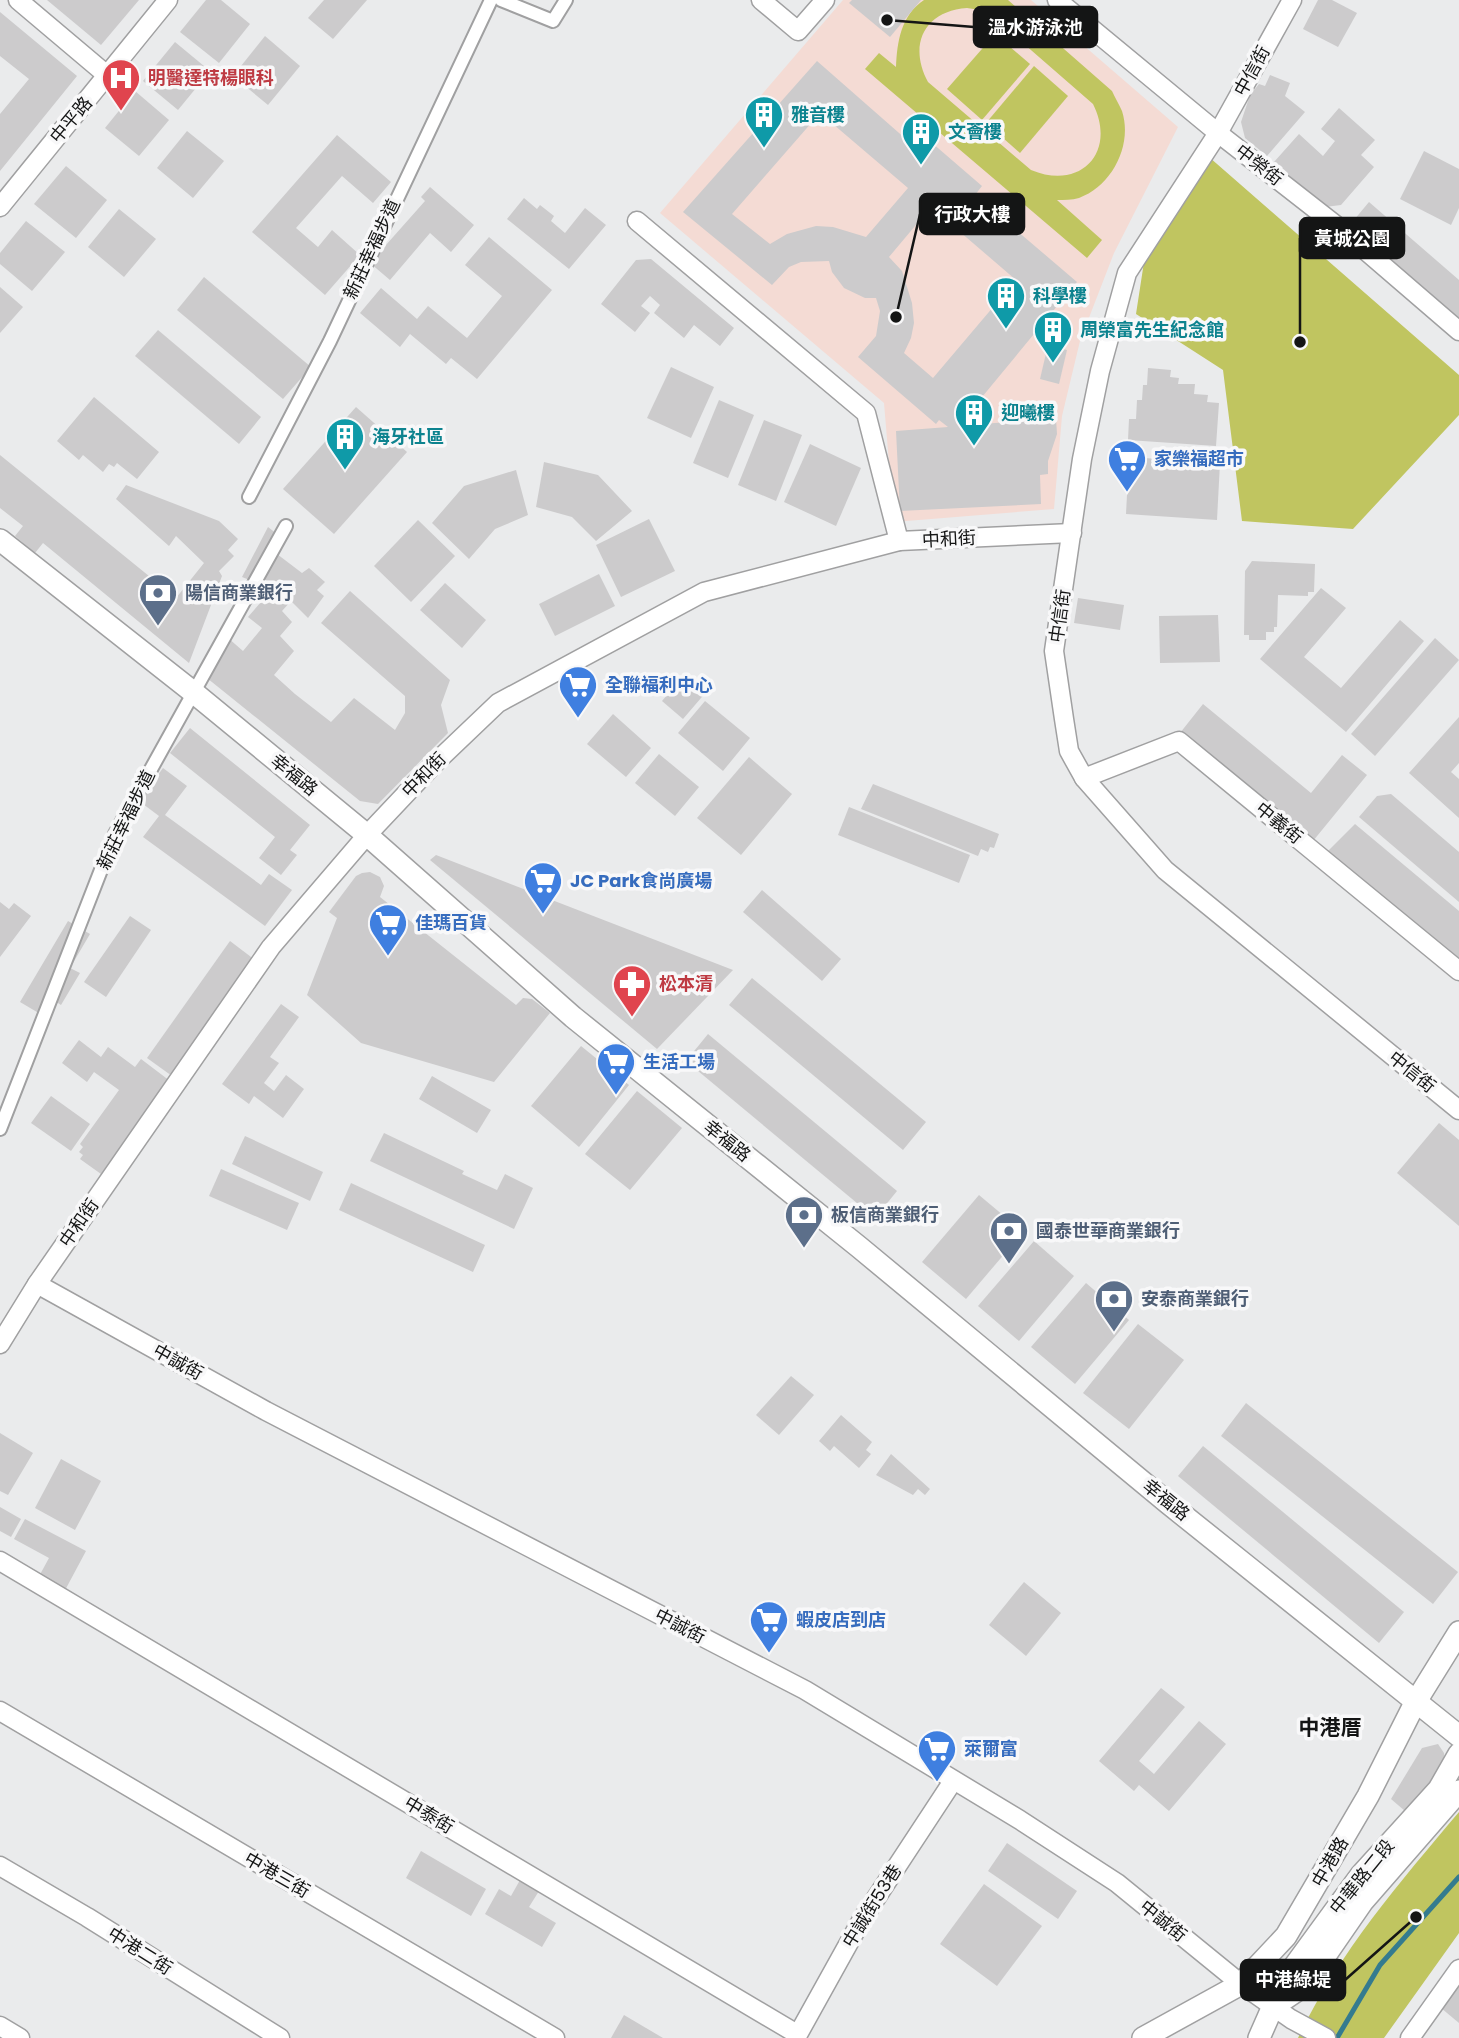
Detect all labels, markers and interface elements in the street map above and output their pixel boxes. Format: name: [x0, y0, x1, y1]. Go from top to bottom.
callout: 溫水游泳池: [974, 7, 1097, 47]
text: 溫水游泳池: [987, 14, 1083, 41]
street label: 中信街: [1228, 41, 1276, 100]
hospital icon: 明醫達特楊眼科: [100, 57, 142, 112]
place label: 明醫達特楊眼科: [148, 65, 274, 90]
street label: 中平路: [44, 91, 98, 148]
building icon: 雅音樓: [743, 94, 785, 149]
place label: 雅音樓: [791, 102, 845, 127]
building icon: 文薈樓: [900, 111, 942, 166]
place label: 文薈樓: [948, 119, 1002, 144]
street label: 中榮街: [1230, 138, 1288, 191]
callout: 行政大樓: [920, 194, 1024, 234]
street label: 新莊幸福步道: [337, 195, 406, 303]
text: 行政大樓: [934, 201, 1010, 228]
callout: 黃城公園: [1300, 218, 1404, 258]
text: 黃城公園: [1314, 225, 1390, 252]
building icon: 科學樓: [985, 275, 1027, 330]
place label: 科學樓: [1033, 283, 1087, 308]
building icon: 周榮富先生紀念館: [1032, 309, 1074, 364]
place label: 周榮富先生紀念館: [1080, 317, 1224, 342]
building icon: 迎曦樓: [953, 392, 995, 447]
place label: 迎曦樓: [1001, 400, 1055, 425]
building icon: 海牙社區: [324, 416, 366, 471]
place label: 海牙社區: [372, 424, 444, 449]
supermarket icon: 家樂福超市: [1106, 438, 1148, 493]
place label: 家樂福超市: [1154, 446, 1244, 471]
street label: 中和街: [921, 525, 977, 552]
bank icon: 陽信商業銀行: [137, 572, 179, 627]
place label: 陽信商業銀行: [185, 580, 293, 605]
street label: 中信街: [1043, 587, 1076, 644]
supermarket icon: 全聯福利中心: [557, 664, 599, 719]
place label: 全聯福利中心: [605, 672, 713, 697]
street label: 中和街: [396, 747, 451, 803]
street label: 幸福路: [265, 748, 323, 801]
street label: 新莊幸福步道: [91, 766, 160, 874]
street label: 中義街: [1250, 796, 1308, 849]
supermarket icon: JC Park食尚廣場: [522, 860, 564, 915]
place label: JC Park食尚廣場: [570, 868, 712, 893]
supermarket icon: 佳瑪百貨: [367, 902, 409, 957]
place label: 佳瑪百貨: [415, 910, 487, 935]
pharmacy icon: 松本清: [611, 963, 653, 1018]
place label: 松本清: [659, 971, 713, 996]
supermarket icon: 生活工場: [595, 1041, 637, 1096]
street label: 中信街: [1383, 1045, 1441, 1098]
place label: 生活工場: [643, 1049, 715, 1074]
street label: 幸福路: [698, 1114, 756, 1167]
street label: 中和街: [53, 1193, 104, 1252]
bank icon: 板信商業銀行: [783, 1194, 825, 1249]
place label: 板信商業銀行: [831, 1202, 939, 1227]
bank icon: 國泰世華商業銀行: [988, 1210, 1030, 1265]
place label: 國泰世華商業銀行: [1036, 1218, 1180, 1243]
bank icon: 安泰商業銀行: [1093, 1278, 1135, 1333]
place label: 安泰商業銀行: [1141, 1286, 1249, 1311]
street label: 中誠街: [149, 1338, 208, 1386]
street label: 幸福路: [1137, 1473, 1195, 1526]
supermarket icon: 蝦皮店到店: [748, 1599, 790, 1654]
street label: 中誠街: [650, 1602, 710, 1649]
place label: 蝦皮店到店: [796, 1607, 886, 1632]
district label: 中港厝: [1299, 1713, 1362, 1742]
supermarket icon: 萊爾富: [916, 1728, 958, 1783]
place label: 萊爾富: [964, 1736, 1018, 1761]
street label: 中泰街: [400, 1790, 459, 1839]
street label: 中港路: [1305, 1832, 1354, 1891]
street label: 中華路二段: [1324, 1834, 1400, 1920]
street label: 中港三街: [240, 1846, 315, 1903]
street label: 中誠街53巷: [836, 1859, 907, 1952]
street label: 中誠街: [1134, 1894, 1192, 1947]
street label: 中港二街: [103, 1921, 177, 1980]
callout: 中港綠堤: [1241, 1960, 1345, 2000]
text: 中港綠堤: [1255, 1966, 1331, 1993]

